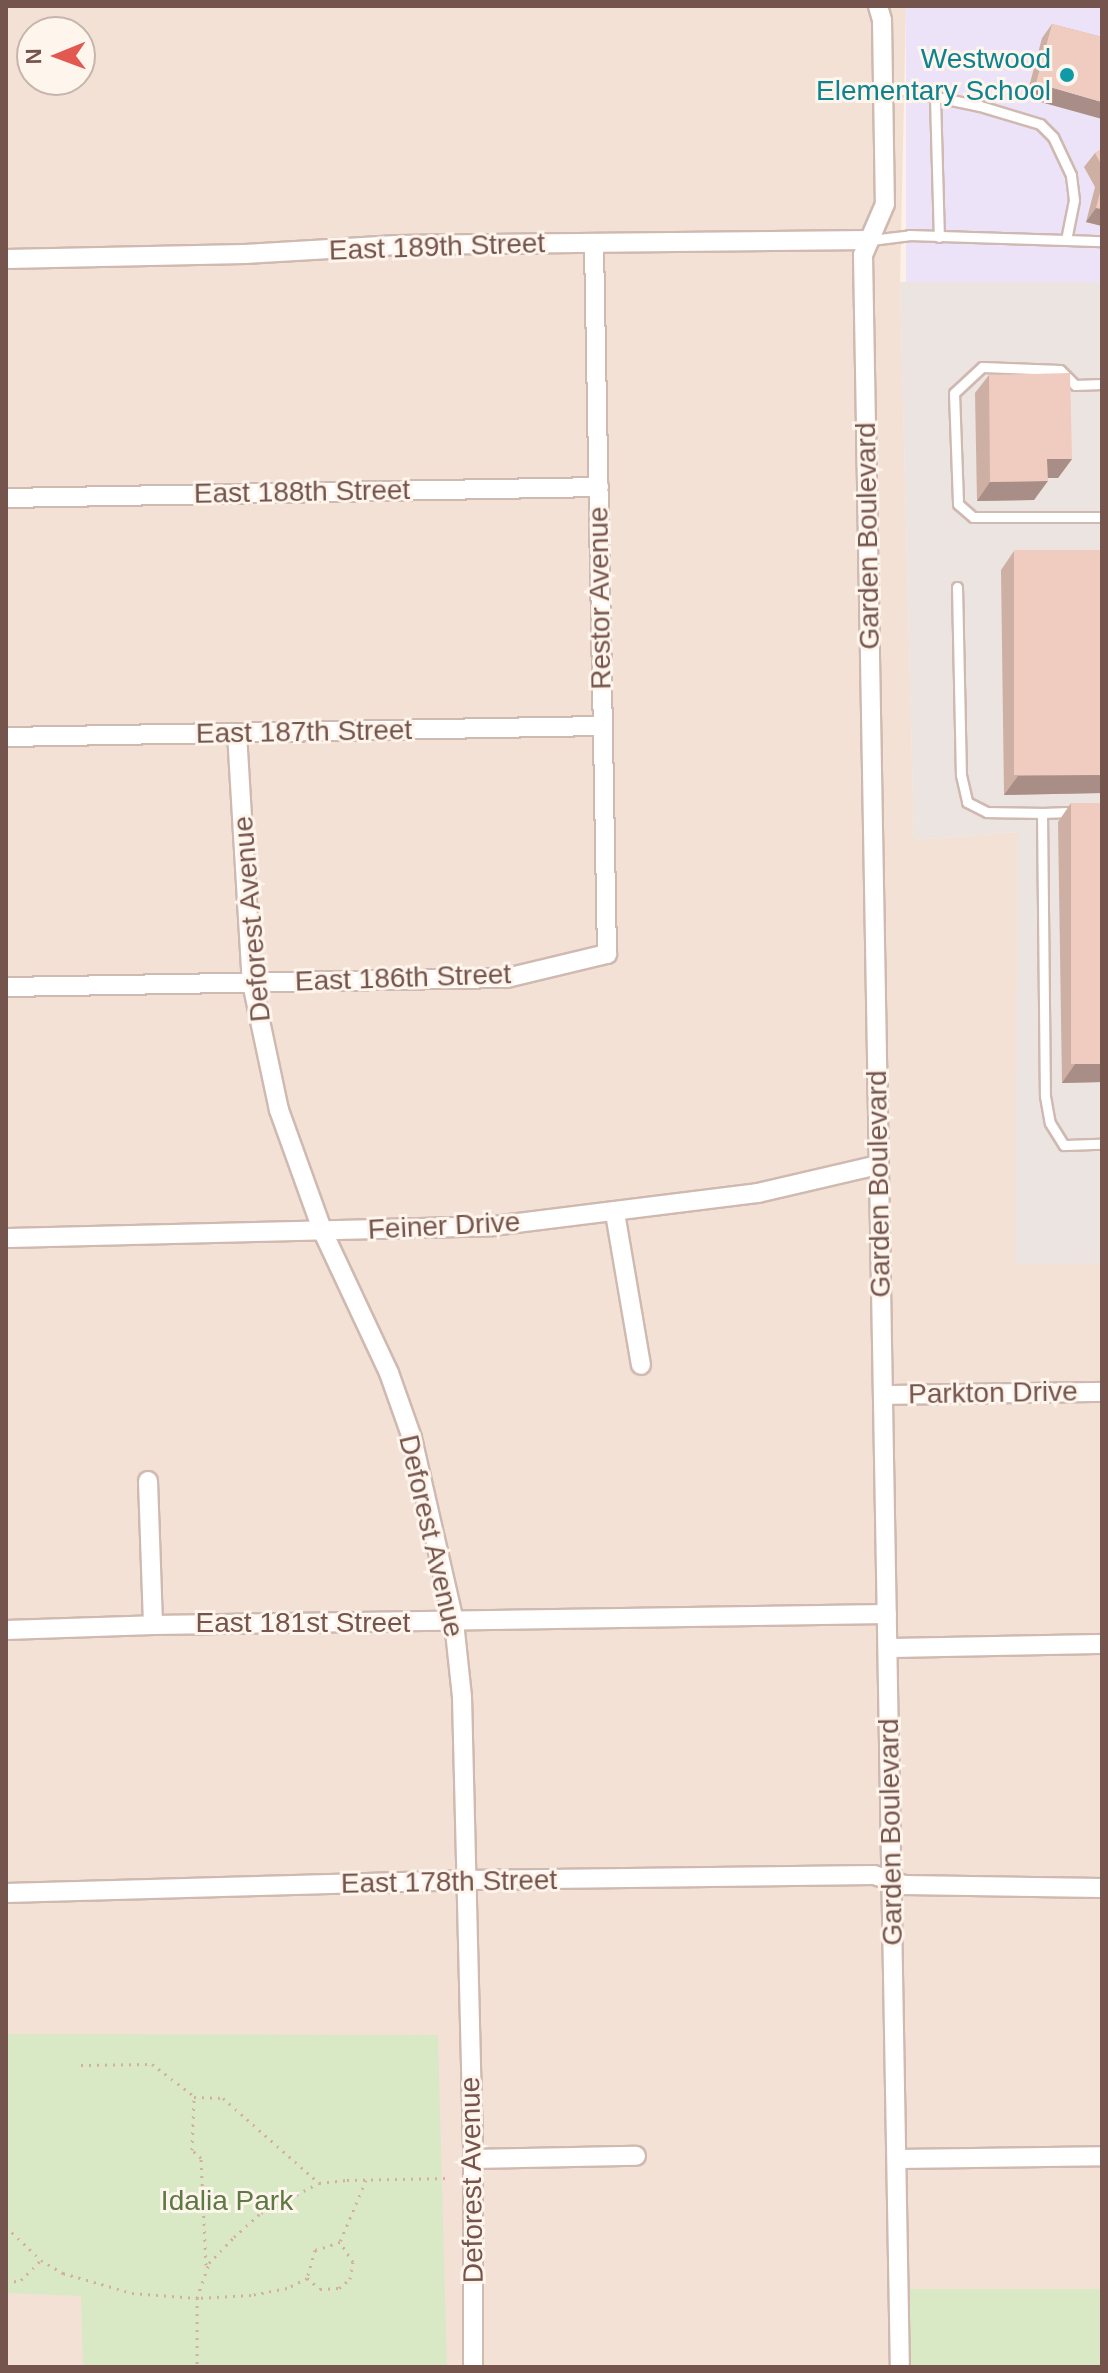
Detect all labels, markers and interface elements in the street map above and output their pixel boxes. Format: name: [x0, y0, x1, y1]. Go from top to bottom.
north arrow: [16, 16, 96, 96]
place label: Westwood Elementary School: [816, 42, 1051, 108]
text: N: [21, 48, 46, 65]
marker: Westwood Elementary School: [1058, 66, 1076, 84]
street label: East 189th Street: [328, 226, 546, 268]
street label: Garden Boulevard: [849, 422, 887, 650]
street label: East 188th Street: [194, 473, 410, 511]
street label: Restor Avenue: [582, 505, 618, 691]
street label: East 187th Street: [196, 713, 412, 751]
street label: Deforest Avenue: [226, 814, 278, 1024]
street label: East 186th Street: [294, 957, 512, 999]
street label: Garden Boulevard: [860, 1070, 898, 1298]
street label: Feiner Drive: [367, 1205, 521, 1247]
street label: Parkton Drive: [908, 1375, 1078, 1411]
street label: Deforest Avenue: [391, 1431, 471, 1641]
street label: East 181st Street: [196, 1606, 410, 1640]
street label: Garden Boulevard: [872, 1718, 910, 1946]
street label: East 178th Street: [341, 1863, 557, 1901]
street label: Deforest Avenue: [453, 2076, 491, 2284]
park label: Idalia Park: [161, 2184, 293, 2218]

